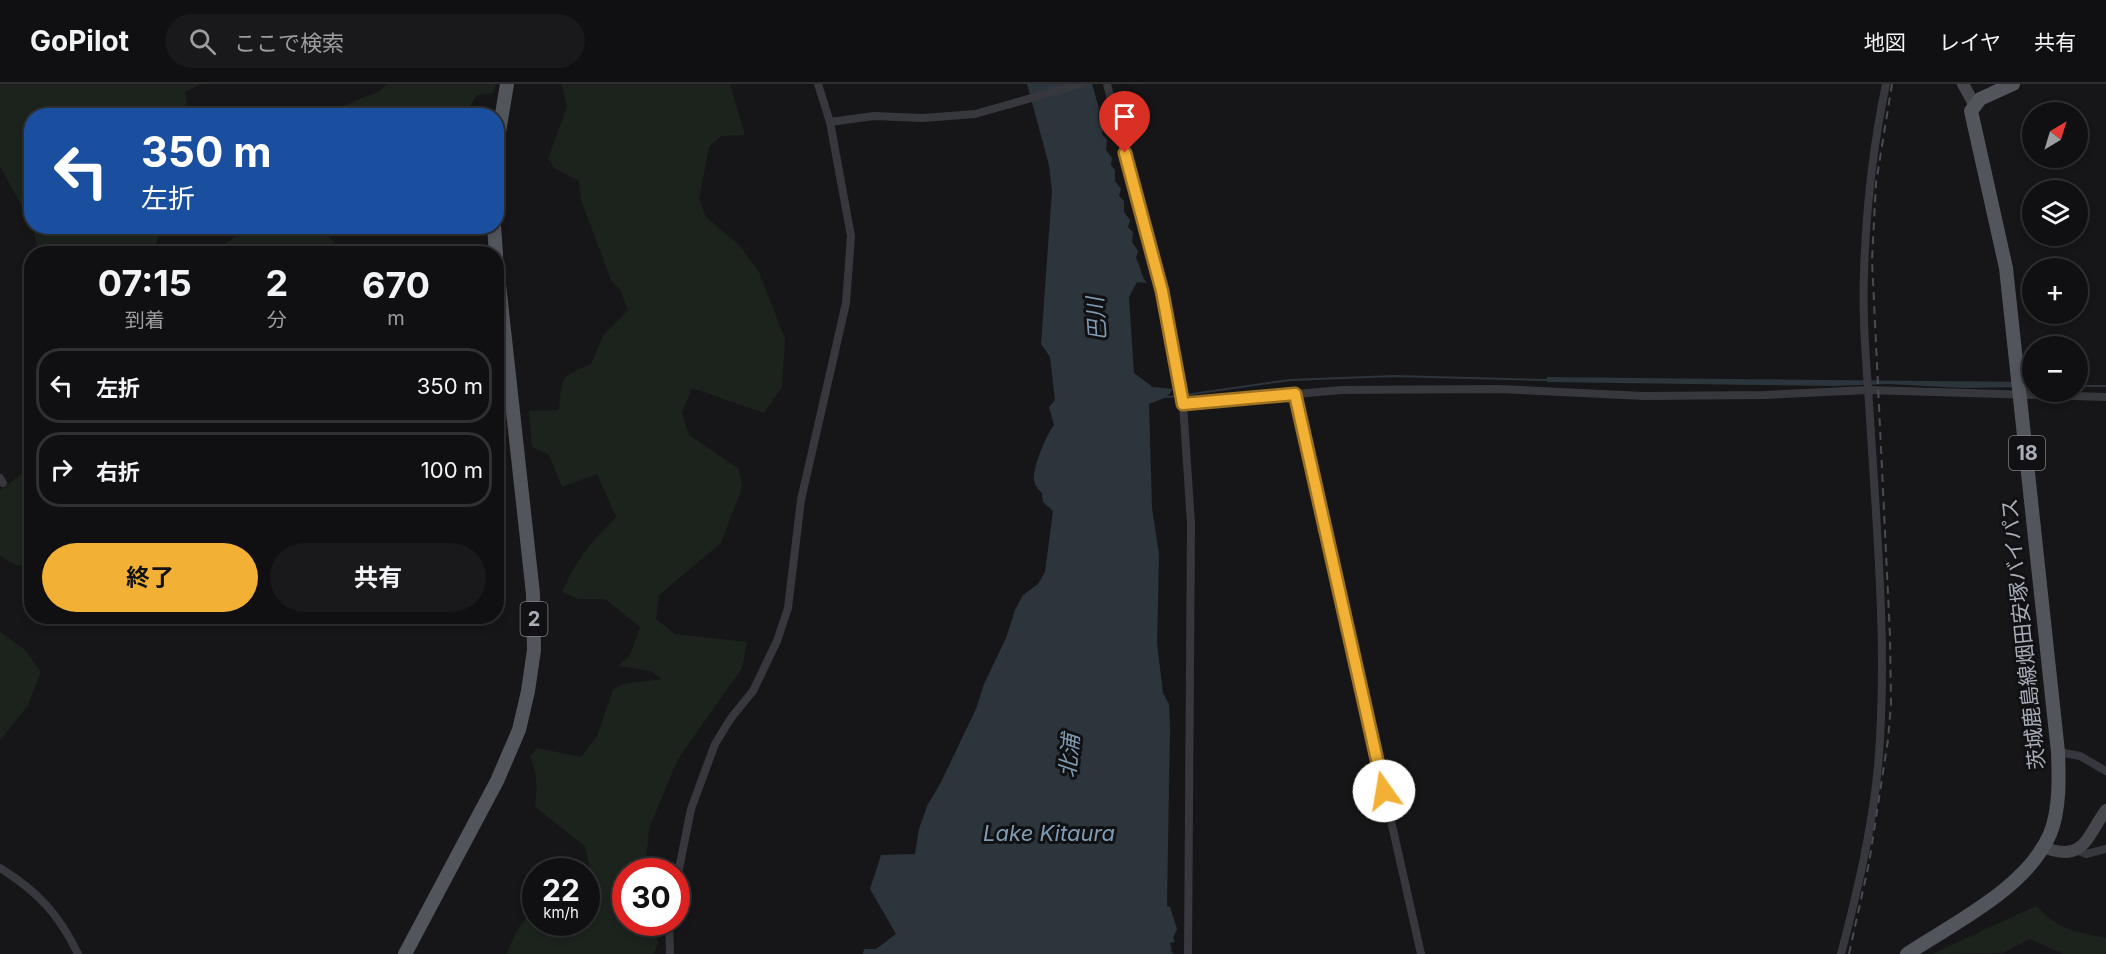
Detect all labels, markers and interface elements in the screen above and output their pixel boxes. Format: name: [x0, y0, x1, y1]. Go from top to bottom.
search box: [165, 14, 585, 68]
text: GoPilot: [30, 24, 129, 58]
icon: search: [186, 25, 219, 58]
text: ここで検索: [234, 30, 344, 56]
text: 地図: [1864, 30, 1906, 55]
text: レイヤ: [1939, 30, 2001, 55]
text: 共有: [2034, 30, 2076, 55]
pin: [1099, 91, 1150, 153]
icon: arrive: [1108, 100, 1141, 133]
north arrow: [2022, 102, 2088, 168]
map controls: [2022, 102, 2088, 402]
text: 350 m: [141, 126, 272, 177]
icon: left: [42, 132, 120, 210]
button: layers: [2022, 180, 2088, 246]
text: 左折: [141, 182, 195, 215]
button: +: [2022, 258, 2088, 324]
text: 07:15: [98, 261, 192, 305]
text: 2: [266, 261, 288, 305]
text: 670: [362, 263, 430, 307]
water label: 巴川: [1081, 294, 1111, 342]
text: m: [387, 306, 405, 330]
text: 到着: [125, 308, 165, 332]
text: 分: [267, 308, 287, 332]
button: −: [2022, 336, 2088, 402]
icon: left: [45, 369, 78, 402]
text: 350 m: [417, 373, 483, 399]
text: 左折: [96, 375, 140, 401]
road number: 18: [2009, 436, 2045, 470]
icon: right: [45, 453, 78, 486]
text: 100 m: [421, 457, 483, 483]
text: 右折: [96, 459, 140, 485]
street label: 茨城鹿島線烟田安塚バイパス: [1996, 497, 2050, 771]
button: 終了: [42, 543, 258, 612]
button: 共有: [270, 543, 486, 612]
road number: 2: [520, 602, 548, 636]
water label: 北浦: [1054, 730, 1084, 779]
position arrow: [1352, 759, 1416, 823]
water label: Lake Kitaura: [983, 820, 1115, 846]
speed limit sign: 30: [612, 858, 690, 936]
text: 22: [542, 872, 580, 908]
text: km/h: [543, 903, 579, 922]

